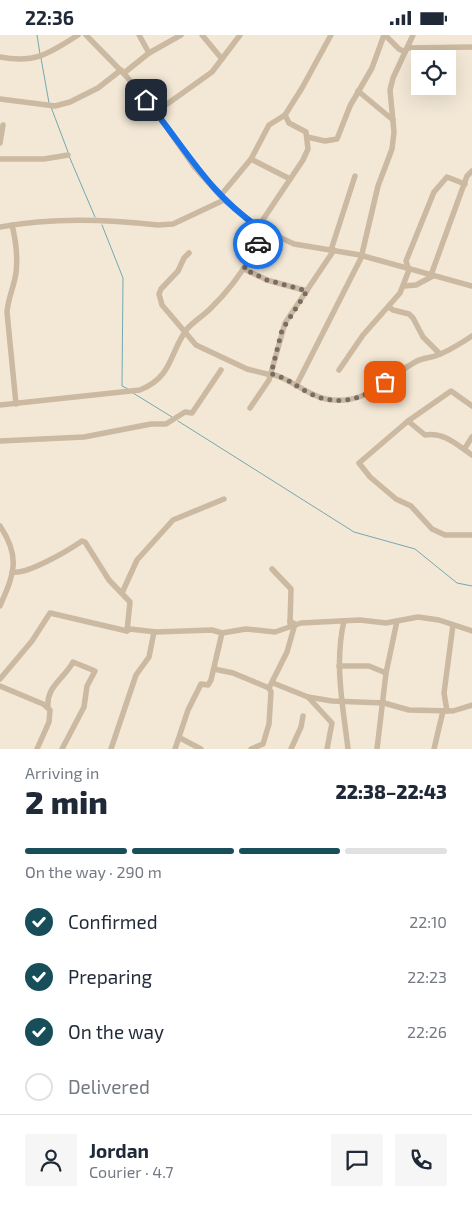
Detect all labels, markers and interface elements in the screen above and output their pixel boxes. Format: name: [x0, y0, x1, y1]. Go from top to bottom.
text: 22:36: [25, 6, 74, 29]
map controls: [411, 50, 456, 95]
button: locate: [411, 50, 456, 95]
pin: [125, 79, 167, 121]
icon: home: [132, 86, 160, 114]
courier: [233, 219, 283, 269]
icon: car: [244, 230, 272, 258]
pin: [364, 361, 406, 403]
icon: bag: [371, 368, 399, 396]
text: Arriving in: [25, 763, 99, 782]
text: 22:38–22:43: [335, 780, 447, 803]
text: 2 min: [25, 782, 108, 820]
text: On the way · 290 m: [25, 862, 162, 881]
icon: check: [25, 908, 53, 936]
text: Confirmed: [68, 910, 158, 933]
text: 22:10: [409, 912, 447, 931]
icon: check: [25, 963, 53, 991]
text: Preparing: [68, 965, 152, 988]
text: 22:23: [407, 967, 447, 986]
icon: check: [25, 1018, 53, 1046]
text: On the way: [68, 1020, 164, 1043]
text: 22:26: [407, 1022, 447, 1041]
text: Delivered: [68, 1075, 150, 1098]
button: person: [25, 1134, 77, 1186]
button: chat: [331, 1134, 383, 1186]
button: phone: [395, 1134, 447, 1186]
text: Jordan: [89, 1139, 149, 1162]
text: Courier · 4.7: [89, 1162, 173, 1181]

